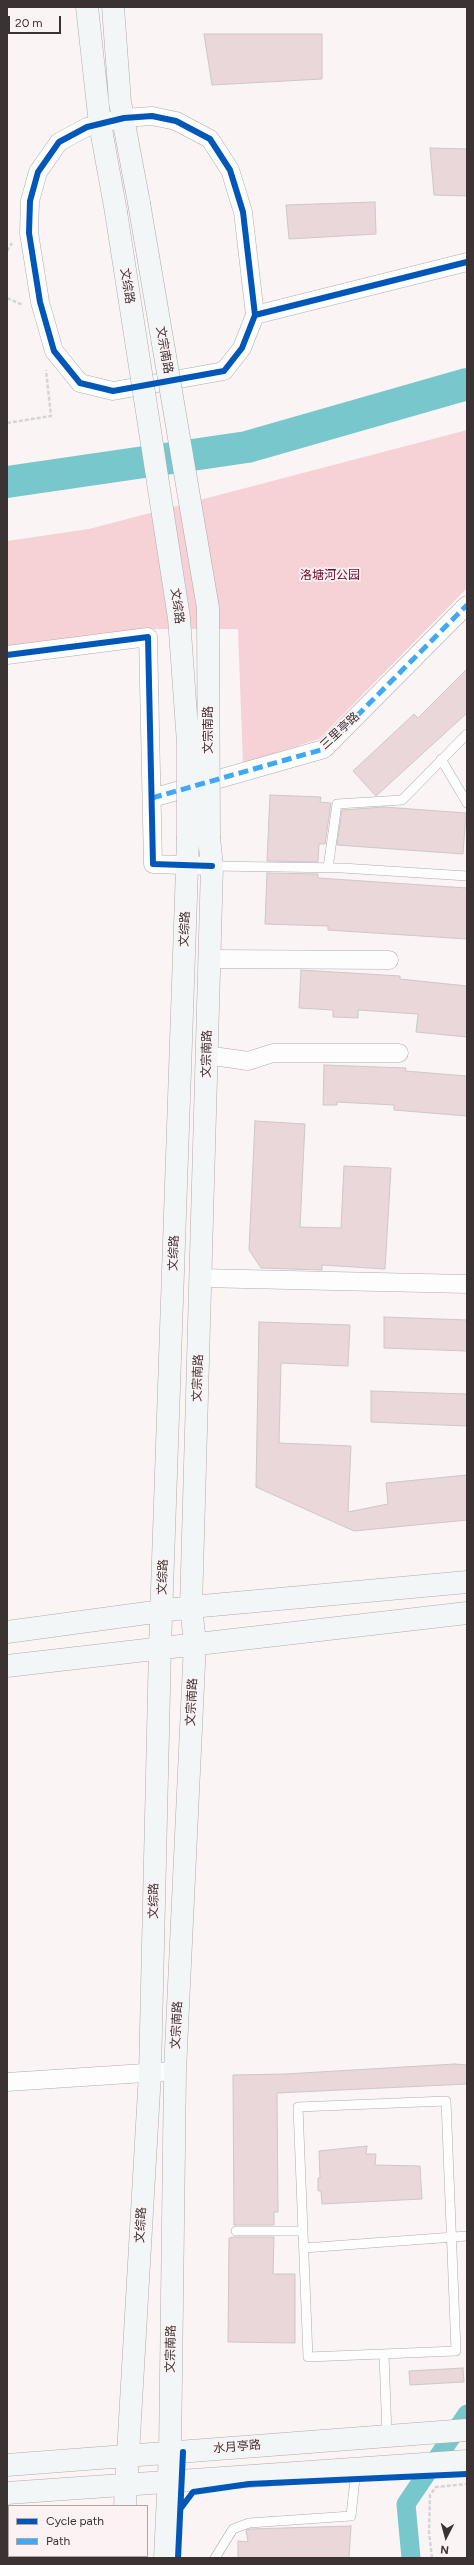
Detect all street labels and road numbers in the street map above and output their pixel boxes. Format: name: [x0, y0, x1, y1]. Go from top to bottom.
street label: 文综路: [117, 267, 137, 305]
street label: 文宗南路: [153, 325, 175, 375]
street label: 文综路: [167, 587, 187, 625]
street label: 文宗南路: [201, 706, 215, 754]
street label: 三里亭路: [318, 709, 362, 753]
street label: 文综路: [177, 911, 193, 947]
street label: 文宗南路: [199, 1030, 215, 1078]
street label: 文综路: [166, 1235, 182, 1271]
street label: 文宗南路: [190, 1354, 206, 1402]
street label: 文综路: [155, 1559, 171, 1595]
street label: 文宗南路: [184, 1678, 200, 1726]
street label: 文综路: [146, 1883, 162, 1919]
street label: 文宗南路: [169, 2001, 185, 2049]
street label: 文综路: [133, 2207, 149, 2243]
street label: 文宗南路: [163, 2325, 179, 2373]
street label: 水月亭路: [212, 2438, 262, 2456]

